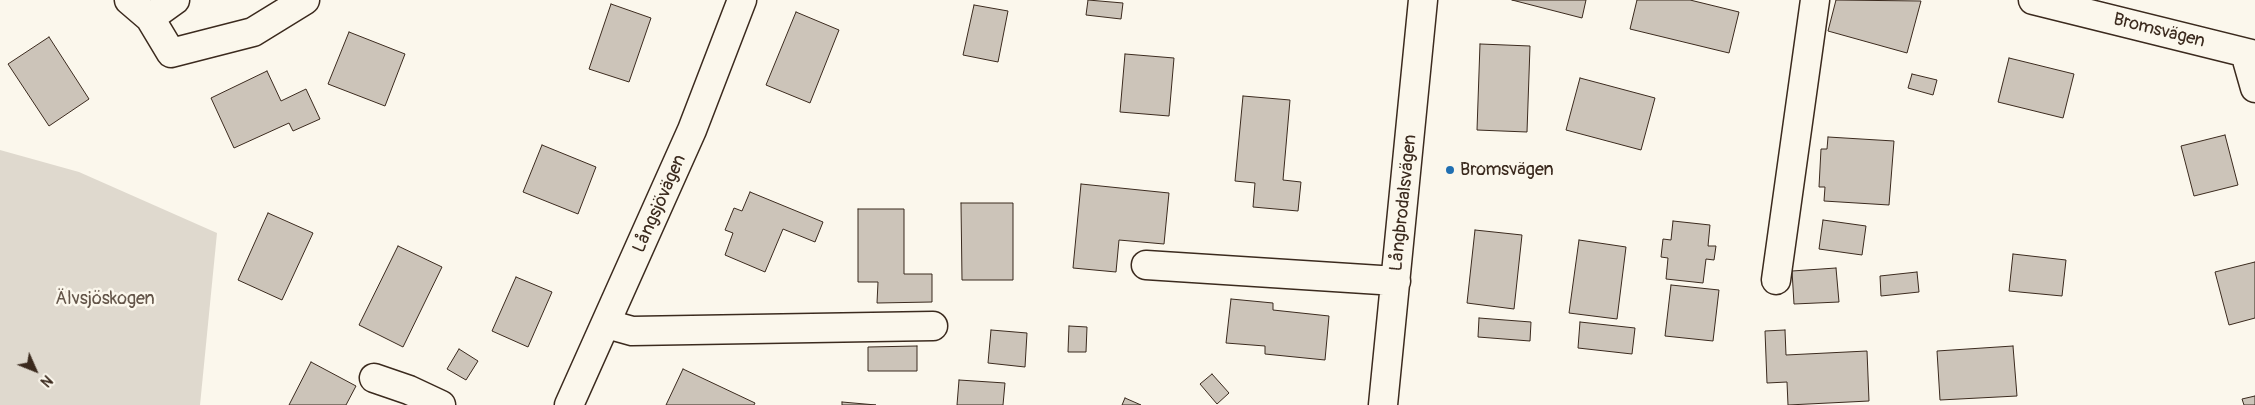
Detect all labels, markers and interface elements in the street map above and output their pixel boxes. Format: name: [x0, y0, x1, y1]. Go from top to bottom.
street label: Bromsvägen: [2111, 9, 2207, 53]
street label: Långbrodalsvägen: [1386, 134, 1422, 272]
street label: Långsjövägen: [629, 152, 691, 256]
place label: Bromsvägen: [1460, 159, 1554, 181]
marker: Bromsvägen: [1444, 164, 1456, 176]
park label: Älvsjöskogen: [55, 288, 155, 310]
north arrow: [10, 345, 60, 395]
text: N: [37, 371, 56, 390]

